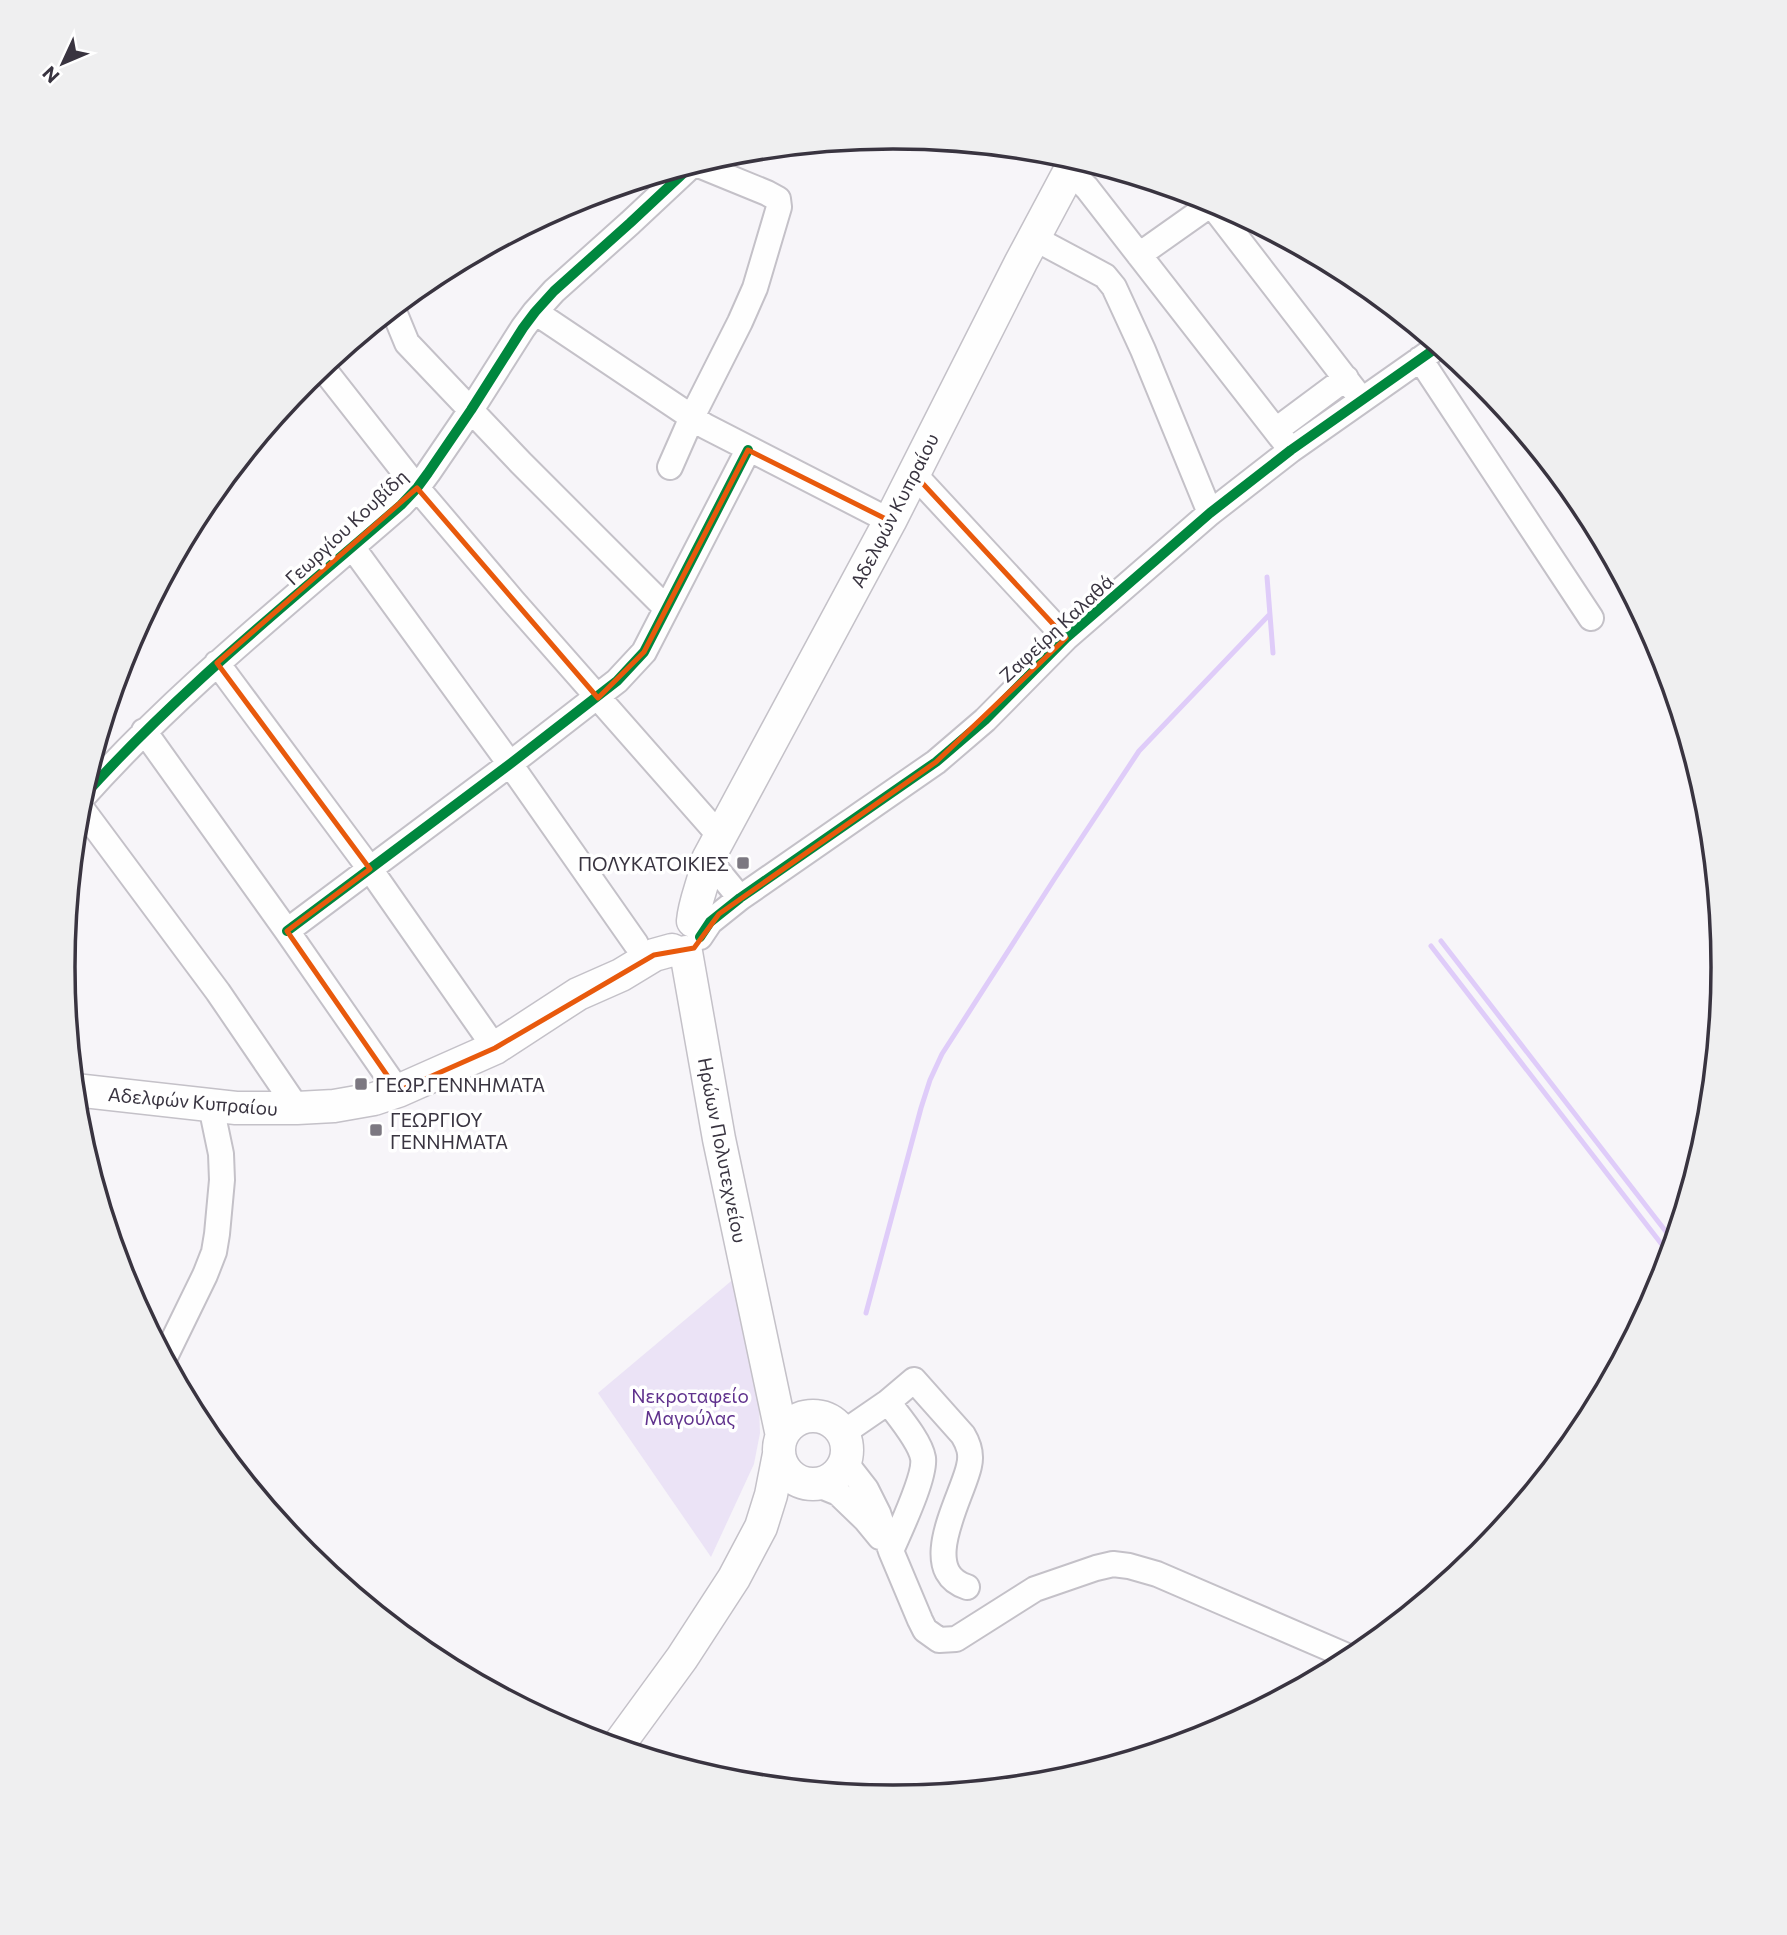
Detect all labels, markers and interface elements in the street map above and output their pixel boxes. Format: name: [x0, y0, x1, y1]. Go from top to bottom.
north arrow: [28, 28, 98, 98]
text: N: [37, 62, 64, 88]
street label: Αδελφών Κυπραίου: [845, 429, 943, 591]
street label: Γεωργίου Κουβίδη: [280, 464, 412, 590]
street label: Ζαφείρη Καλαθά: [994, 569, 1118, 687]
place label: ΠΟΛΥΚΑΤΟΙΚΙΕΣ: [578, 852, 729, 875]
marker: ΠΟΛΥΚΑΤΟΙΚΙΕΣ: [735, 855, 751, 871]
street label: Ηρώων Πολυτεχνείου: [694, 1055, 752, 1245]
place label: ΓΕΩΡ.ΓΕΝΝΗΜΑΤΑ: [375, 1073, 545, 1096]
marker: ΓΕΩΡ.ΓΕΝΝΗΜΑΤΑ: [353, 1076, 369, 1092]
street label: Αδελφών Κυπραίου: [107, 1082, 279, 1120]
place label: ΓΕΩΡΓΙΟΥ ΓΕΝΝΗΜΑΤΑ: [390, 1108, 508, 1153]
marker: ΓΕΩΡΓΙΟΥ ΓΕΝΝΗΜΑΤΑ: [368, 1122, 384, 1138]
park label: Νεκροταφείο Μαγούλας: [631, 1384, 749, 1429]

